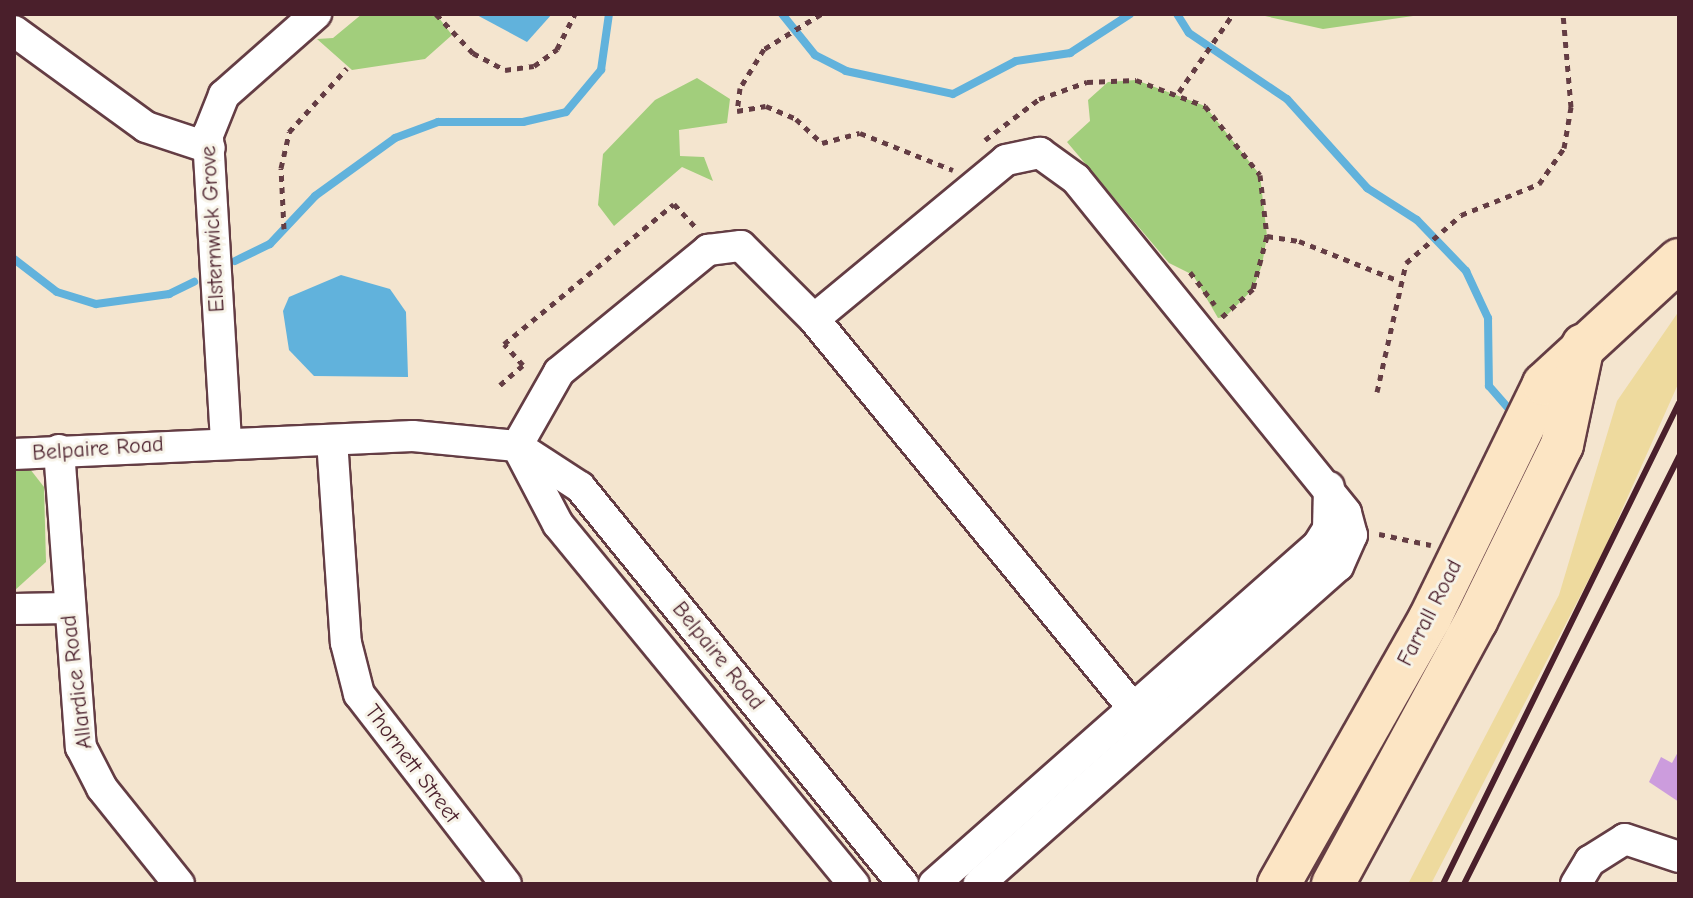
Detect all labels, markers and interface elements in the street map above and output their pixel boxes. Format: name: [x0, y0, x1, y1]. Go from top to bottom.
street label: Elsternwick Grove: [195, 145, 231, 313]
street label: Belpaire Road: [31, 431, 165, 467]
street label: Farrall Road: [1392, 555, 1468, 671]
street label: Belpaire Road: [666, 597, 770, 715]
street label: Allardice Road: [56, 613, 98, 751]
street label: Thornett Street: [359, 699, 465, 829]

